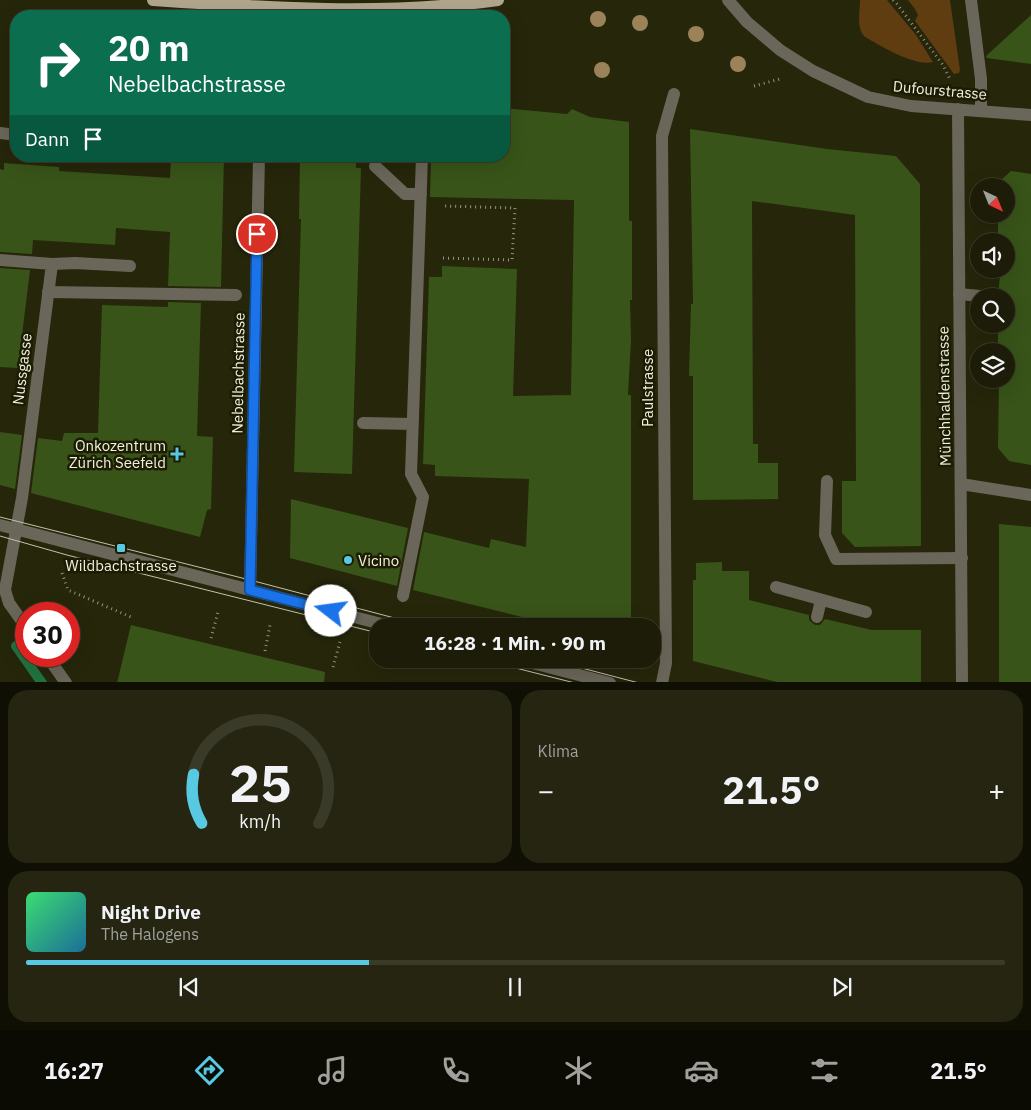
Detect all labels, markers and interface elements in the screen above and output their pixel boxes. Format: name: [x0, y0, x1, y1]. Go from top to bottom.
text: 20 m: [108, 25, 190, 71]
icon: right: [25, 30, 90, 95]
text: Nebelbachstrasse: [108, 69, 286, 98]
street label: Dufourstrasse: [892, 76, 988, 104]
icon: arrive: [79, 125, 107, 153]
text: Dann: [25, 127, 69, 151]
north arrow: [970, 178, 1015, 222]
map controls: [970, 178, 1015, 388]
pin: [236, 213, 278, 255]
icon: arrive: [243, 220, 271, 248]
button: sound: [970, 233, 1015, 278]
button: search: [970, 288, 1015, 333]
street label: Nebelbachstrasse: [227, 312, 249, 434]
street label: Münchhaldenstrasse: [933, 326, 955, 466]
street label: Nussgasse: [8, 332, 36, 406]
button: layers: [970, 343, 1015, 388]
street label: Paulstrasse: [638, 349, 657, 427]
place label: Onkozentrum Zürich Seefeld: [69, 436, 166, 472]
marker: Onkozentrum Zürich Seefeld: [170, 447, 184, 461]
marker: Wildbachstrasse: [115, 542, 127, 554]
place label: Vicino: [358, 551, 399, 570]
marker: Vicino: [342, 554, 354, 566]
place label: Wildbachstrasse: [65, 556, 177, 575]
position arrow: [304, 584, 356, 636]
speed limit sign: 30: [15, 602, 80, 667]
text: 16:28 · 1 Min. · 90 m: [424, 631, 606, 655]
text: Klima: [538, 741, 579, 761]
text: 25: [229, 749, 291, 816]
text: 21.5°: [722, 765, 820, 814]
text: −: [538, 772, 554, 809]
text: +: [988, 772, 1005, 809]
text: km/h: [239, 810, 281, 833]
text: Night Drive: [101, 900, 201, 924]
text: The Halogens: [101, 924, 199, 944]
icon: previous: [175, 973, 203, 1001]
icon: pause: [501, 973, 529, 1001]
icon: next: [828, 973, 856, 1001]
icon: directions: [192, 1053, 227, 1088]
icon: music: [315, 1053, 350, 1088]
icon: phone: [438, 1053, 473, 1088]
icon: climate: [561, 1053, 596, 1088]
icon: car: [684, 1053, 719, 1088]
icon: filters: [807, 1053, 842, 1088]
text: 16:27: [44, 1056, 104, 1085]
text: 21.5°: [930, 1056, 987, 1085]

